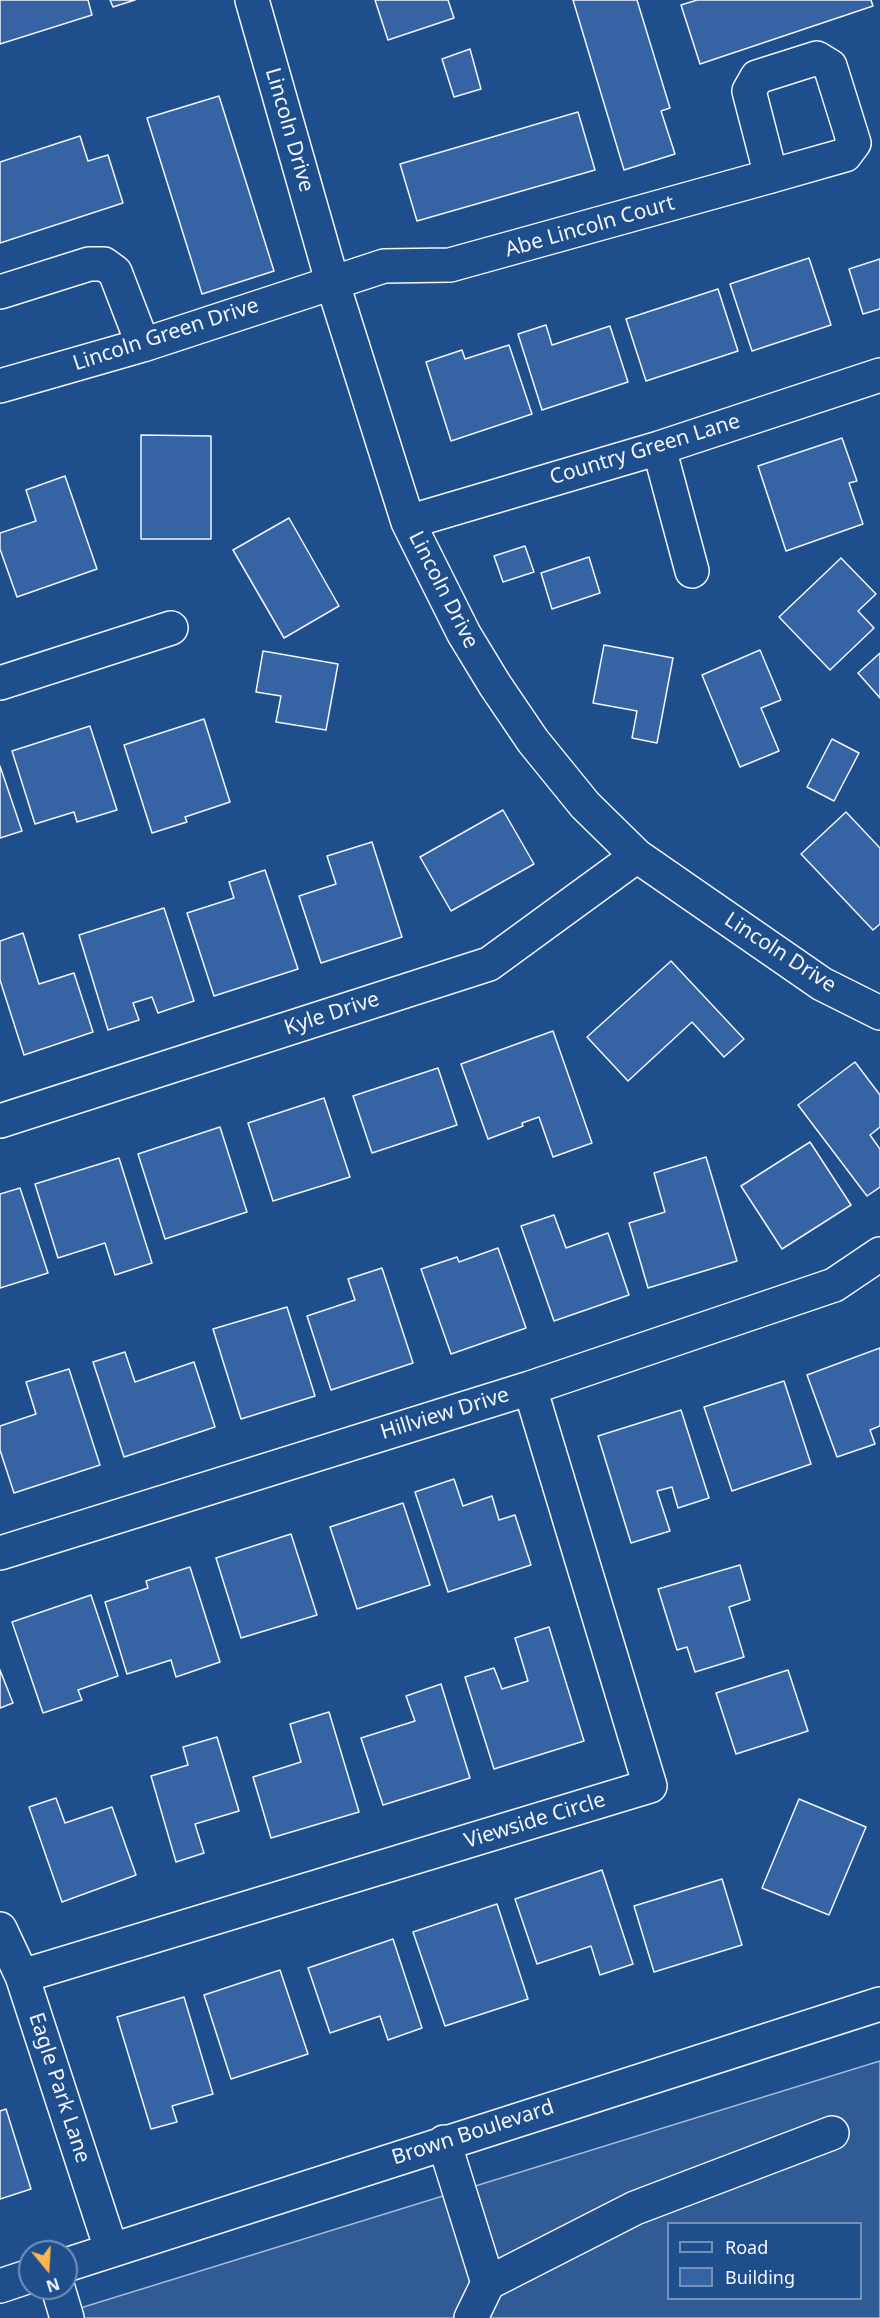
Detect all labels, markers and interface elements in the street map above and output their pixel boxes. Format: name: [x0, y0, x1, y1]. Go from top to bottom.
street label: Lincoln Drive: [259, 65, 319, 195]
street label: Abe Lincoln Court: [502, 191, 678, 263]
street label: Lincoln Green Drive: [70, 293, 262, 377]
street label: Country Green Lane: [547, 409, 743, 491]
street label: Lincoln Drive: [403, 527, 483, 653]
street label: Lincoln Drive: [719, 908, 841, 998]
street label: Kyle Drive: [281, 987, 383, 1041]
street label: Hillview Drive: [378, 1382, 512, 1446]
street label: Viewside Circle: [462, 1788, 608, 1854]
street label: Eagle Park Lane: [23, 2010, 95, 2166]
street label: Brown Boulevard: [389, 2095, 557, 2171]
legend: [667, 2222, 862, 2300]
text: Road: [725, 2235, 768, 2259]
north arrow: [18, 2240, 78, 2300]
text: Building: [725, 2265, 795, 2289]
text: N: [43, 2273, 63, 2298]

